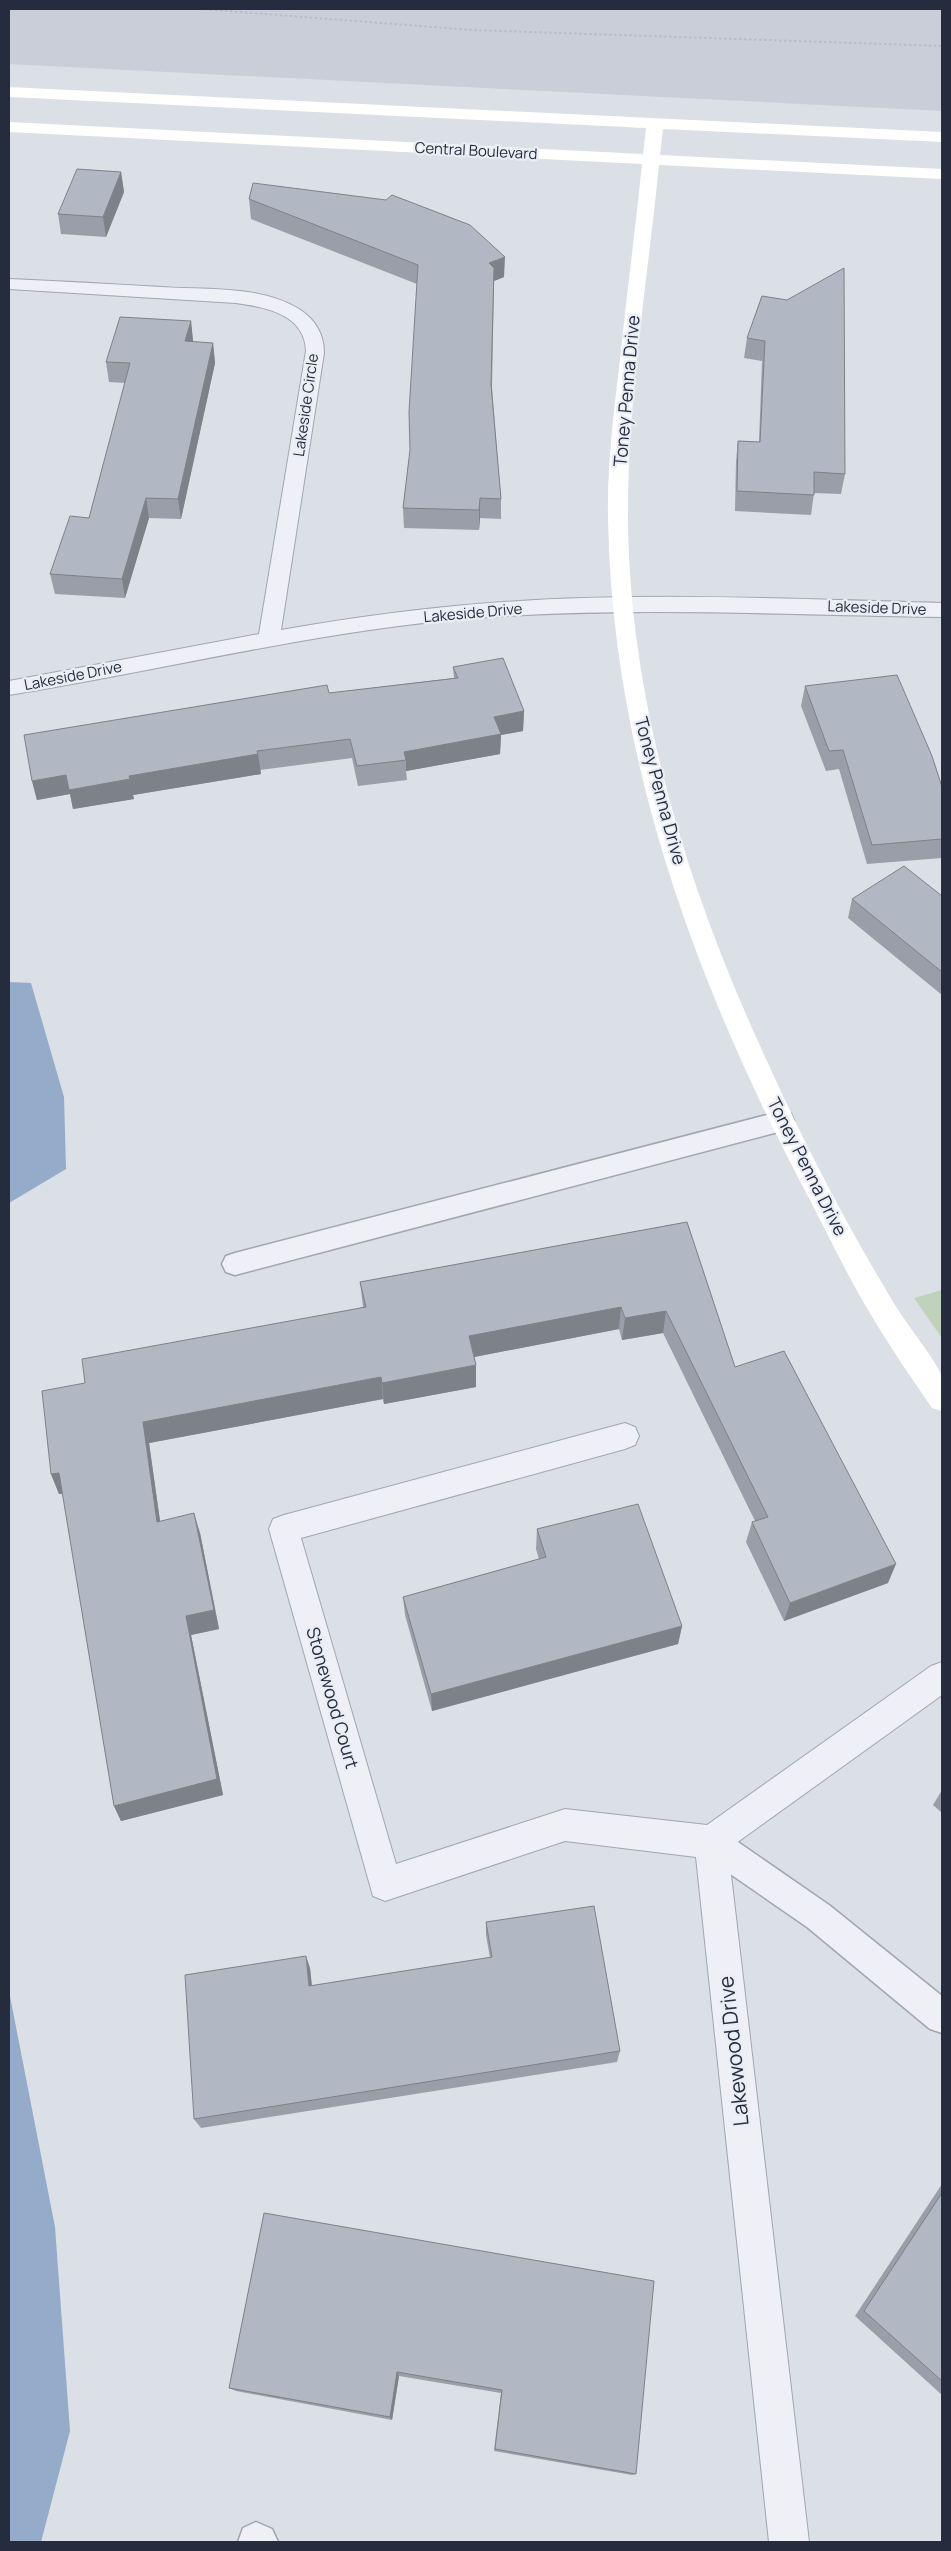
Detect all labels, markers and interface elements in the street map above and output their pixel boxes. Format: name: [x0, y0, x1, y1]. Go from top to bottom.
street label: Central Boulevard: [414, 137, 538, 164]
street label: Toney Penna Drive: [607, 314, 645, 468]
street label: Lakeside Circle: [288, 352, 323, 458]
street label: Lakeside Drive: [827, 595, 927, 620]
street label: Lakeside Drive: [423, 598, 523, 627]
street label: Lakeside Drive: [22, 656, 124, 695]
street label: Toney Penna Drive: [630, 714, 692, 867]
street label: Toney Penna Drive: [763, 1093, 853, 1240]
street label: Stonewood Court: [301, 1624, 365, 1771]
street label: Lakewood Drive: [711, 1975, 755, 2128]

